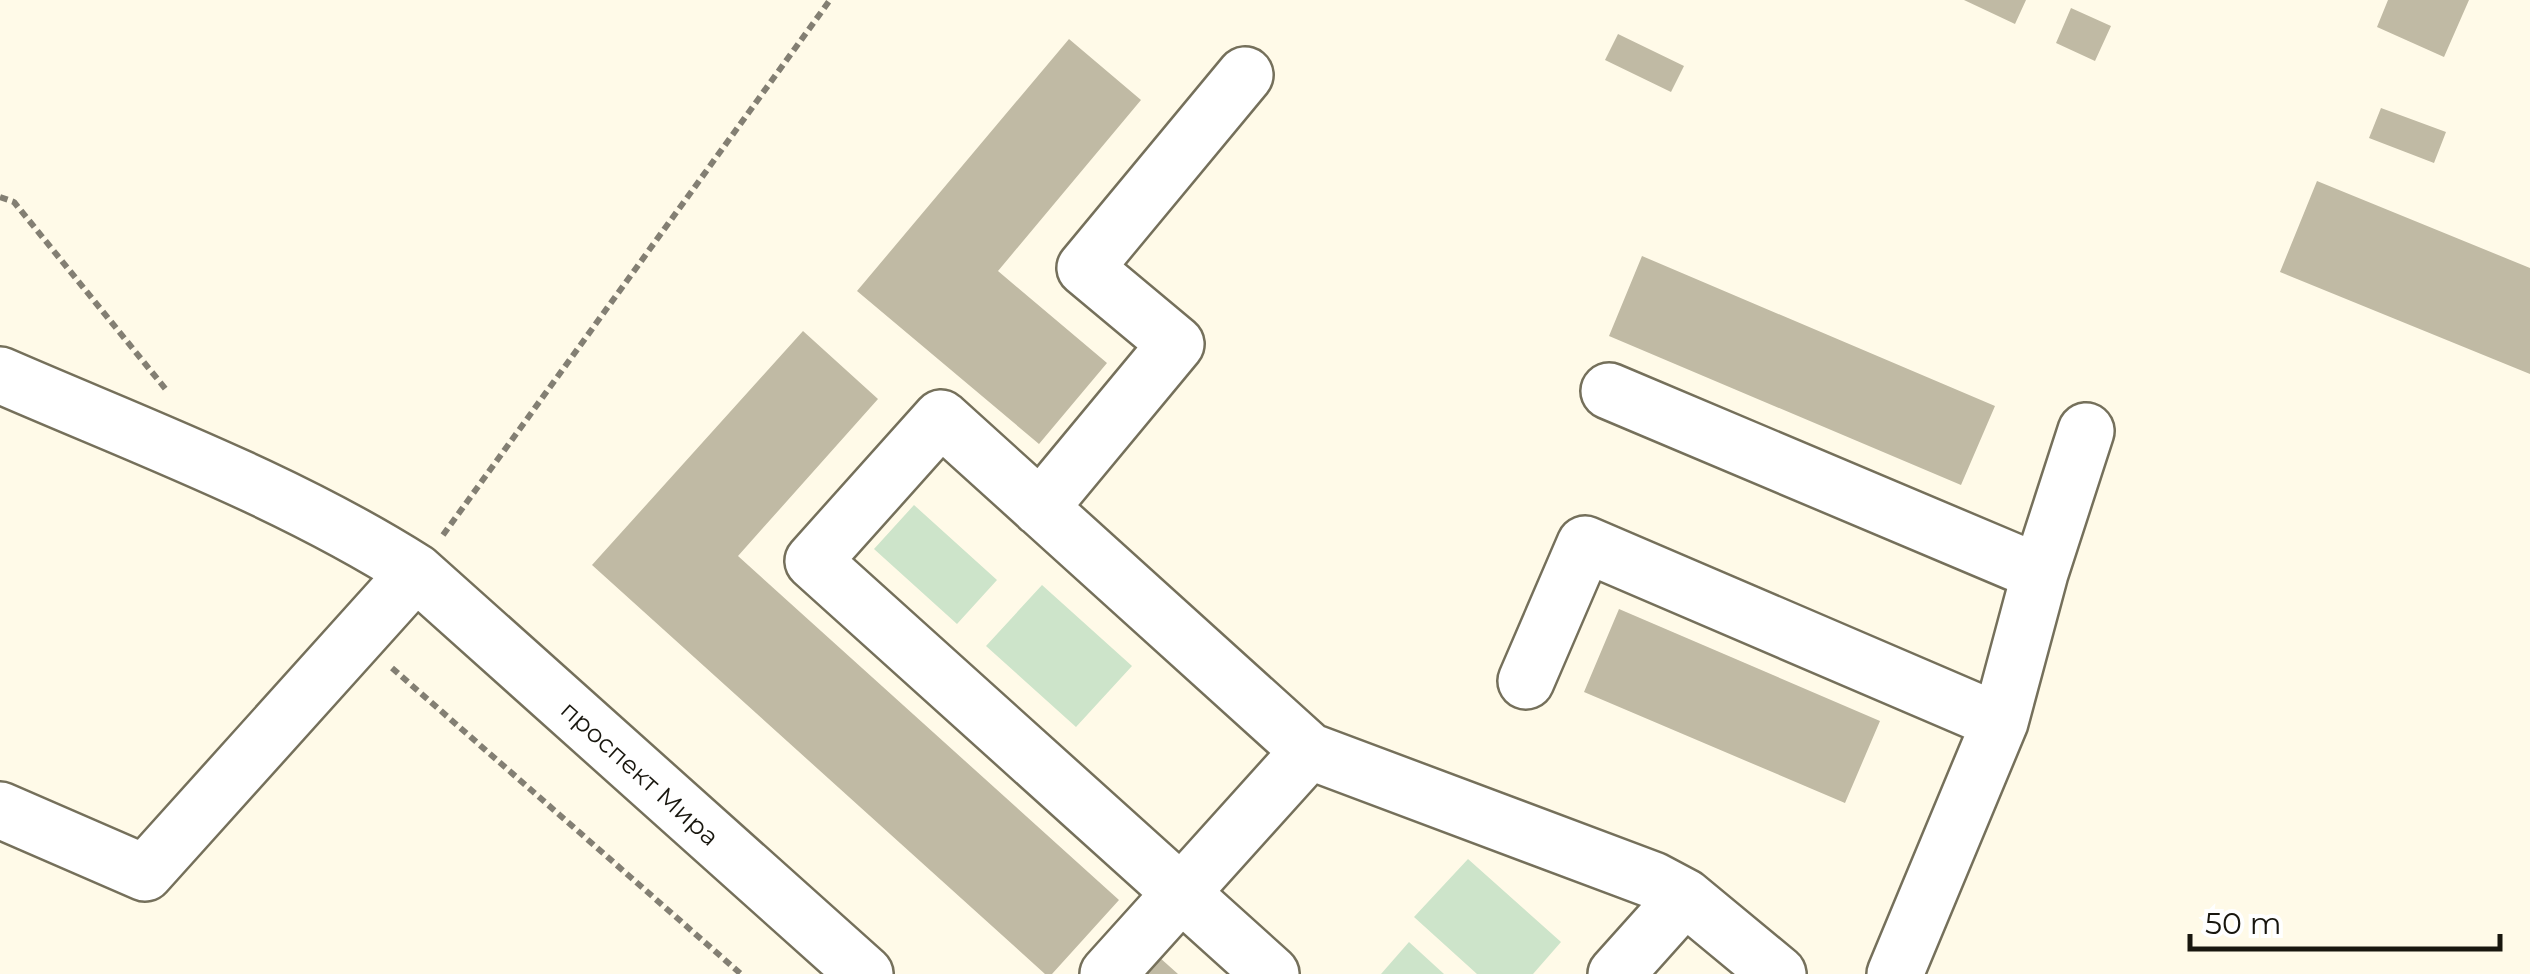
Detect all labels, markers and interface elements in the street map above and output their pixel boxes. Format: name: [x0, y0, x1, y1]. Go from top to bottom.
street label: проспект Мира: [555, 694, 725, 852]
scale bar: [2190, 889, 2500, 951]
text: 50 m: [2205, 905, 2282, 942]

